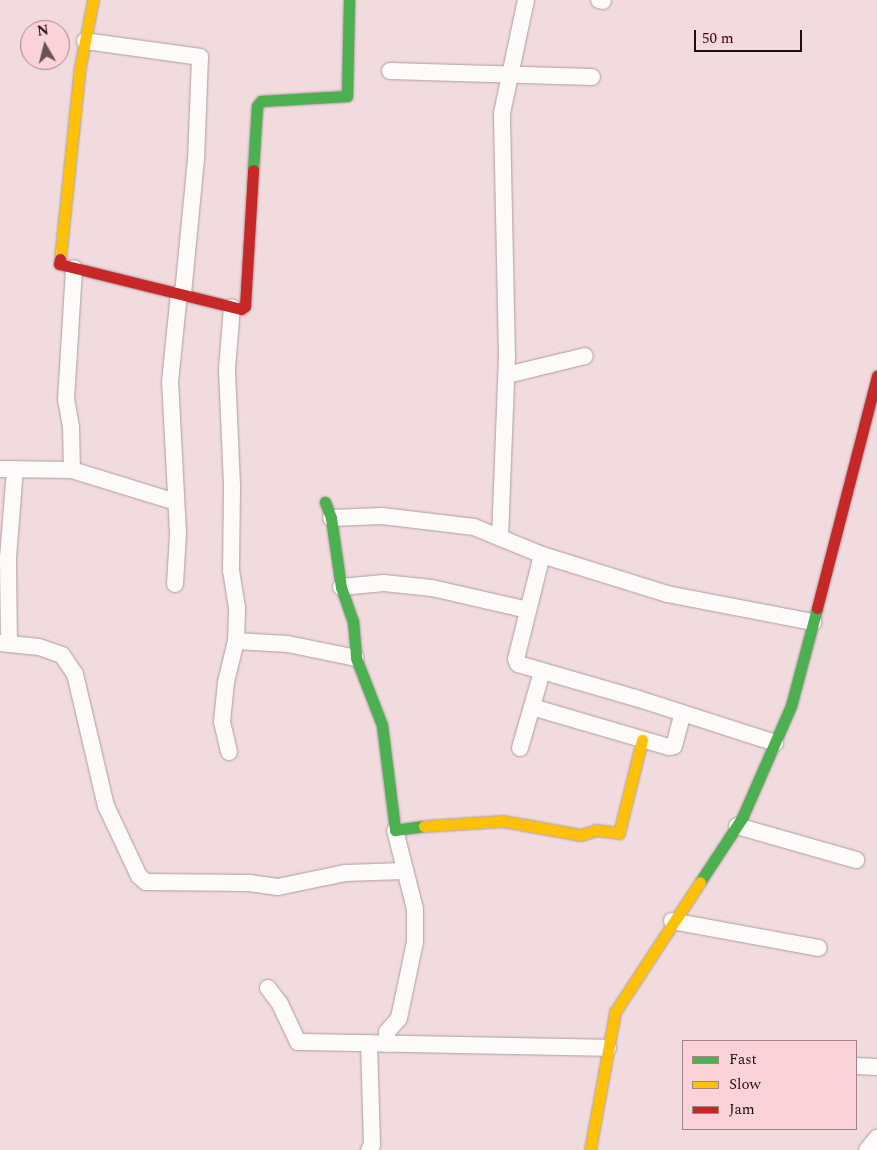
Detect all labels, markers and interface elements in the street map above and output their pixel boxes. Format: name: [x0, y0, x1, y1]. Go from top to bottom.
text: N: [36, 19, 50, 42]
north arrow: [20, 20, 70, 70]
scale bar: [697, 20, 804, 52]
text: 50 m: [702, 27, 734, 50]
legend: [682, 1040, 857, 1130]
text: Fast: [729, 1048, 757, 1071]
text: Slow: [729, 1073, 761, 1096]
text: Jam: [729, 1098, 755, 1121]

